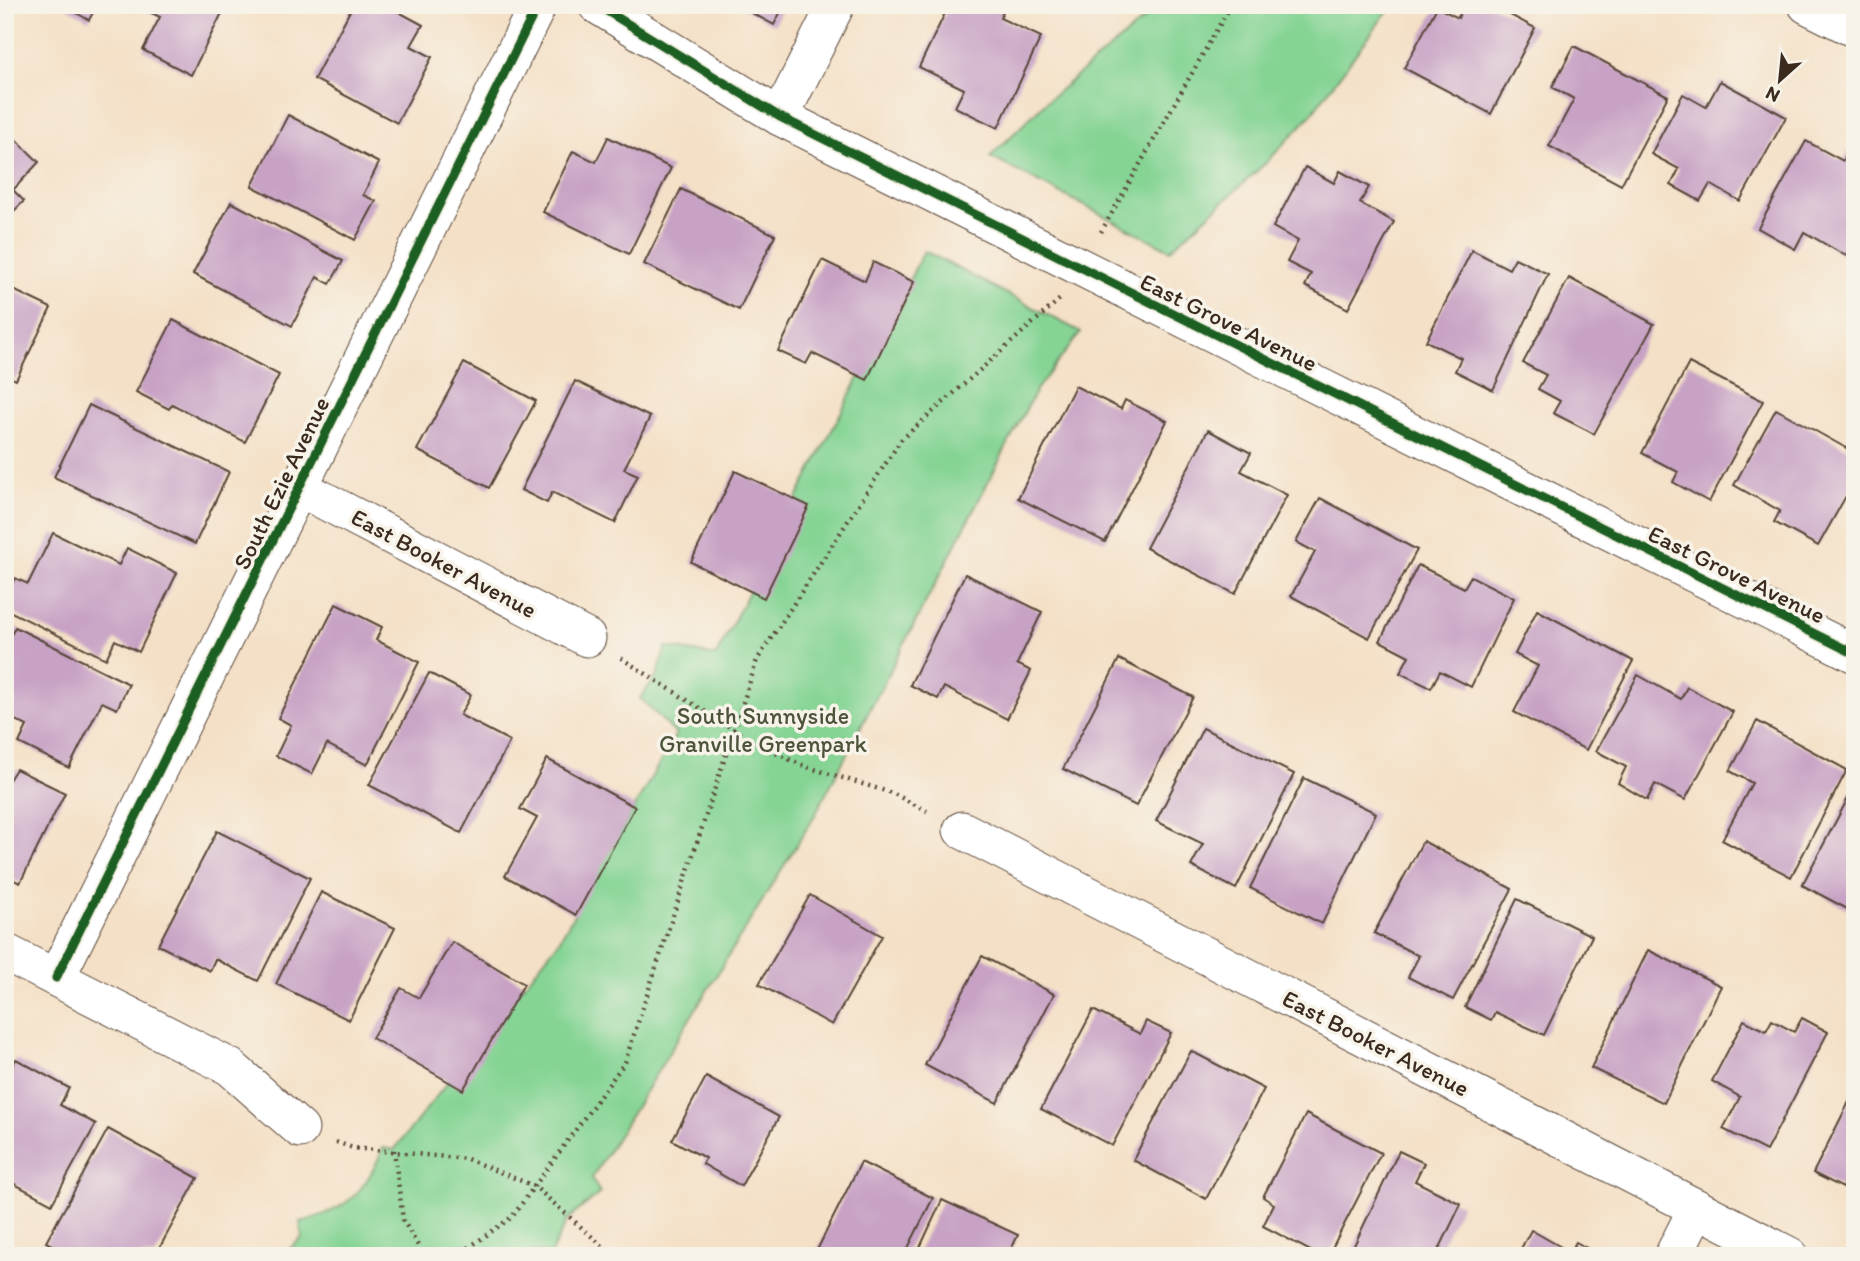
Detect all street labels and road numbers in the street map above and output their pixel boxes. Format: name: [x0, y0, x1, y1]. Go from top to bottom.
street label: East Grove Avenue: [1136, 267, 1322, 377]
street label: South Ezie Avenue: [227, 392, 335, 574]
street label: East Booker Avenue: [346, 502, 542, 624]
street label: East Grove Avenue: [1644, 519, 1830, 629]
street label: East Booker Avenue: [1278, 983, 1474, 1103]

